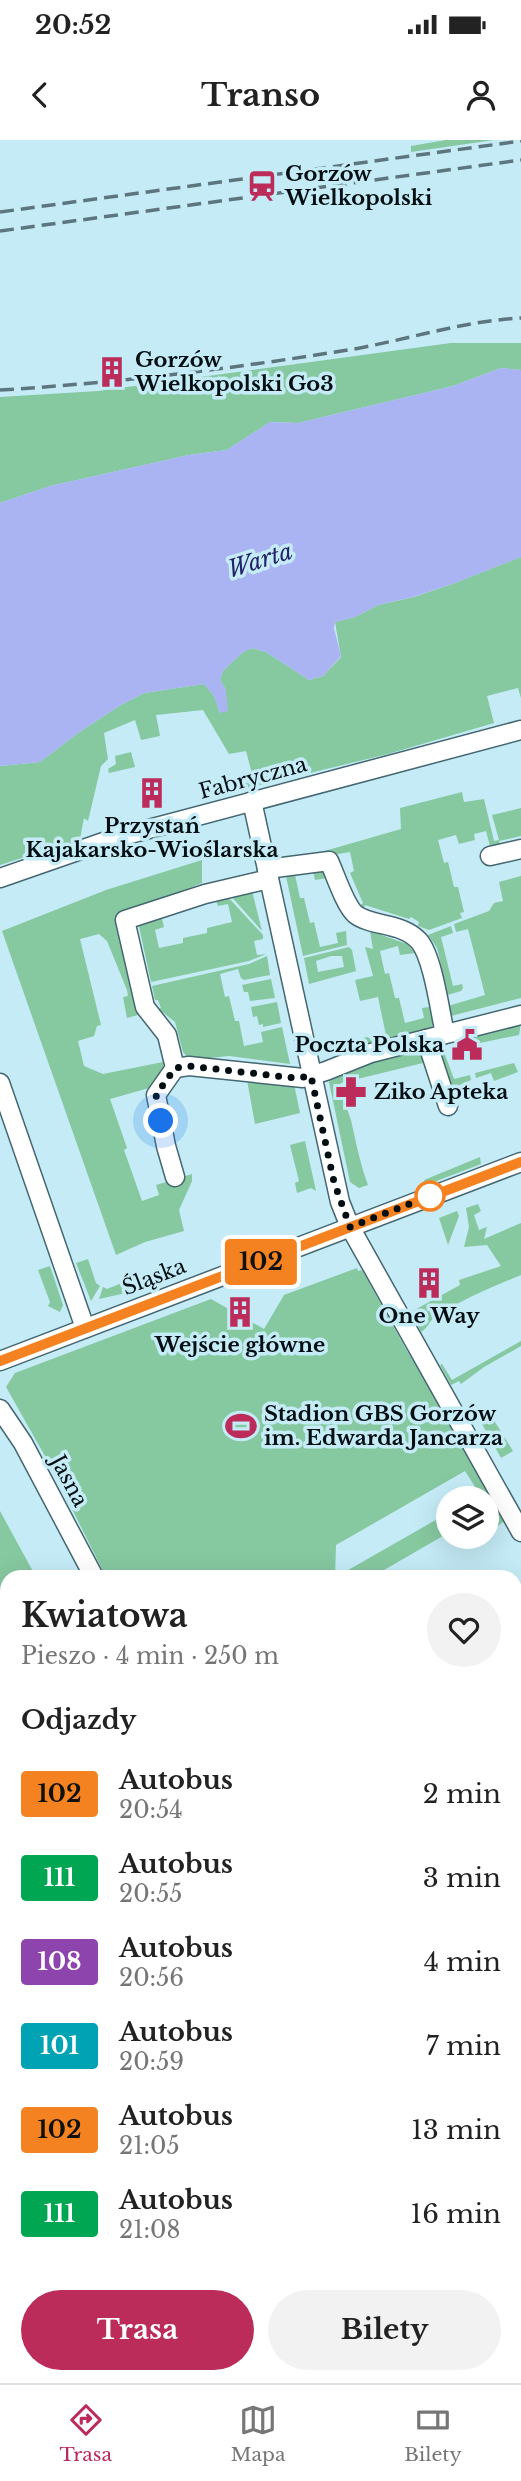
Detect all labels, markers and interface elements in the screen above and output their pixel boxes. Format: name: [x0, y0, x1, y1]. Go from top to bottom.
text: 20:52: [35, 9, 111, 41]
text: Transo: [201, 75, 320, 115]
icon: back: [21, 76, 59, 114]
icon: person: [462, 76, 500, 114]
place label: Gorzów Wielkopolski: [284, 161, 433, 211]
station icon: Gorzów Wielkopolski: [245, 169, 279, 203]
place label: Gorzów Wielkopolski Go3: [134, 347, 334, 397]
building icon: Gorzów Wielkopolski Go3: [95, 355, 129, 389]
water label: Warta: [224, 537, 296, 583]
street label: Fabryczna: [196, 751, 310, 805]
building icon: Przystań Kajakarsko-Wioślarska: [135, 776, 169, 810]
place label: Przystań Kajakarsko-Wioślarska: [26, 813, 278, 863]
public building icon: Poczta Polska: [450, 1028, 484, 1062]
place label: Poczta Polska: [295, 1032, 444, 1058]
pharmacy icon: Ziko Apteka: [334, 1075, 368, 1109]
place label: Ziko Apteka: [374, 1079, 508, 1105]
your location: [143, 1103, 178, 1138]
unlabelled marker: [415, 1181, 445, 1211]
line badge: 102: [221, 1239, 301, 1285]
text: 102: [239, 1247, 283, 1276]
street label: Śląska: [118, 1253, 190, 1301]
building icon: One Way: [412, 1266, 446, 1300]
building icon: Wejście główne: [223, 1295, 257, 1329]
place label: One Way: [378, 1303, 480, 1329]
place label: Wejście główne: [154, 1332, 325, 1358]
place label: Stadion GBS Gorzów im. Edwarda Jancarza: [264, 1401, 503, 1451]
sports icon: Stadion GBS Gorzów im. Edwarda Jancarza: [224, 1409, 258, 1443]
street label: Jasna: [43, 1448, 94, 1512]
map controls: [436, 1486, 499, 1549]
button: layers: [436, 1486, 499, 1549]
button: heart: [427, 1593, 501, 1667]
text: Kwiatowa: [21, 1595, 188, 1636]
text: Pieszo · 4 min · 250 m: [21, 1642, 279, 1670]
text: Odjazdy: [21, 1704, 136, 1736]
text: Autobus: [119, 1764, 233, 1796]
text: 2 min: [423, 1778, 501, 1810]
text: 102: [37, 1779, 82, 1808]
text: 20:54: [119, 1796, 183, 1824]
text: Autobus: [119, 1848, 233, 1880]
text: 3 min: [423, 1862, 501, 1894]
text: 111: [44, 1863, 75, 1892]
text: 20:55: [119, 1880, 182, 1908]
text: Autobus: [119, 1932, 233, 1964]
text: 4 min: [424, 1946, 501, 1978]
text: 108: [38, 1947, 81, 1976]
text: 20:56: [119, 1964, 184, 1992]
text: Autobus: [119, 2016, 233, 2048]
text: 7 min: [426, 2030, 501, 2062]
text: 101: [40, 2031, 79, 2060]
text: 20:59: [119, 2048, 184, 2076]
text: Autobus: [119, 2100, 233, 2132]
text: 13 min: [411, 2114, 501, 2146]
text: 102: [37, 2115, 82, 2144]
text: 21:05: [119, 2132, 179, 2160]
text: Autobus: [119, 2184, 233, 2216]
text: 16 min: [411, 2198, 501, 2230]
text: 111: [44, 2199, 75, 2228]
text: 21:08: [119, 2216, 180, 2244]
button: Trasa: [21, 2290, 254, 2370]
button: Bilety: [268, 2290, 501, 2370]
tab: Trasa: [59, 2401, 112, 2466]
tab: Mapa: [231, 2401, 285, 2466]
tab: Bilety: [404, 2401, 462, 2466]

